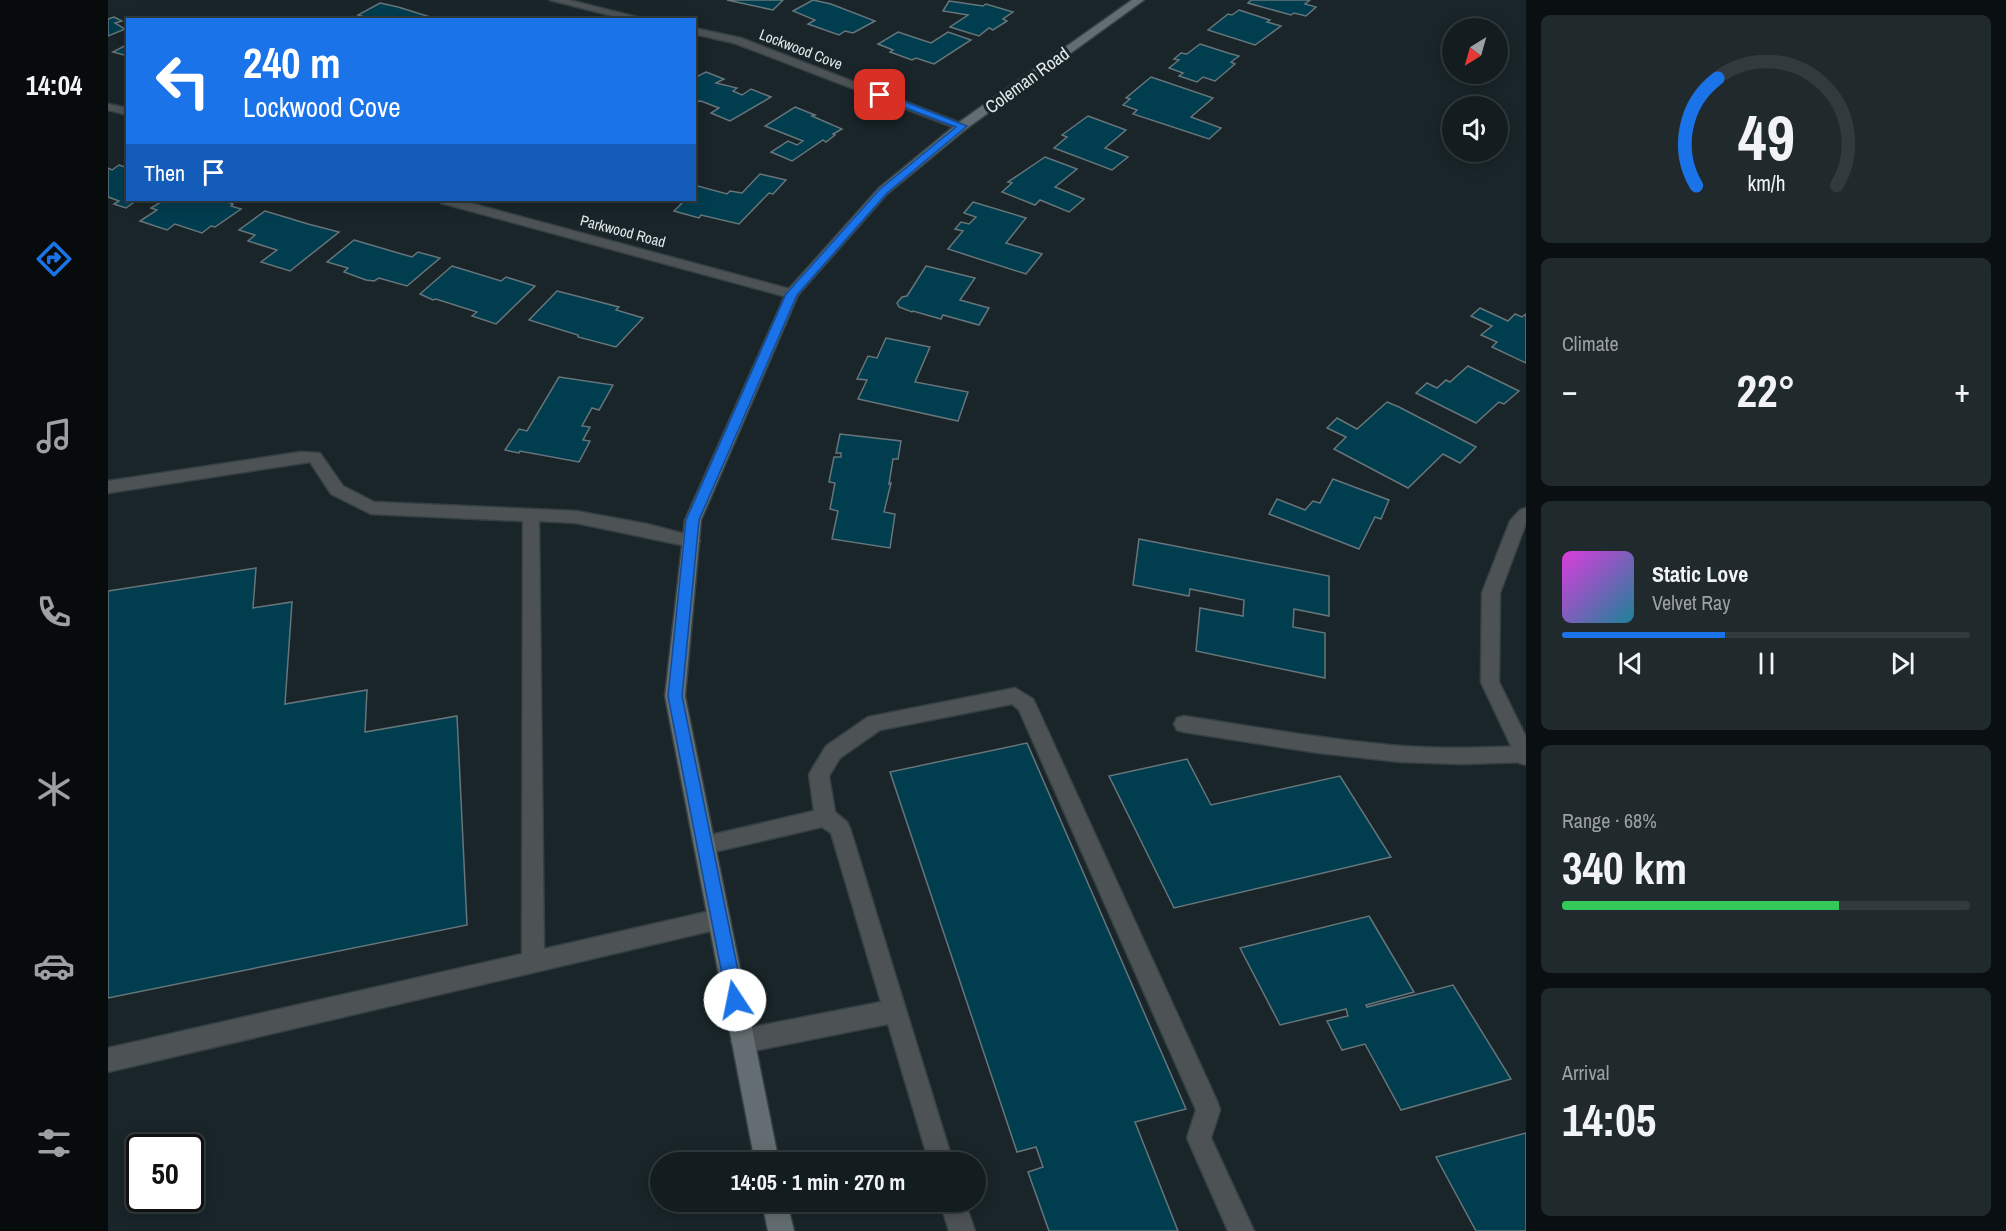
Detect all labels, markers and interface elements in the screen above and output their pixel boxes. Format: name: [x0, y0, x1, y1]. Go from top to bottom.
north arrow: [1442, 18, 1508, 84]
map controls: [1442, 18, 1508, 162]
street label: Lockwood Cove: [756, 24, 846, 75]
text: 240 m: [243, 35, 341, 91]
street label: Coleman Road: [980, 41, 1074, 119]
icon: left: [144, 42, 222, 120]
text: 14:04: [26, 67, 82, 103]
pin: [854, 69, 905, 120]
icon: arrive: [863, 78, 896, 111]
text: Lockwood Cove: [243, 89, 401, 125]
text: 49: [1738, 95, 1794, 179]
button: sound: [1442, 96, 1508, 162]
icon: arrive: [197, 156, 230, 189]
text: Then: [144, 158, 185, 188]
text: km/h: [1747, 169, 1785, 198]
street label: Parkwood Road: [578, 210, 668, 252]
icon: directions: [33, 238, 75, 280]
text: Climate: [1562, 330, 1619, 357]
text: 22°: [1736, 360, 1796, 421]
text: −: [1562, 368, 1578, 412]
text: +: [1954, 368, 1970, 412]
icon: music: [33, 415, 75, 457]
text: Static Love: [1652, 559, 1748, 589]
text: Velvet Ray: [1652, 589, 1730, 616]
icon: phone: [33, 591, 75, 633]
icon: previous: [1614, 647, 1647, 680]
icon: pause: [1750, 647, 1783, 680]
icon: next: [1886, 647, 1919, 680]
icon: climate: [33, 768, 75, 810]
text: Range · 68%: [1562, 807, 1657, 834]
text: 340 km: [1562, 837, 1687, 898]
icon: car: [33, 945, 75, 987]
position arrow: [703, 968, 767, 1032]
text: Arrival: [1562, 1059, 1609, 1086]
text: 14:05: [1562, 1089, 1656, 1150]
icon: filters: [33, 1122, 75, 1164]
speed limit sign: 50: [126, 1134, 204, 1212]
text: 14:05 · 1 min · 270 m: [731, 1167, 905, 1197]

